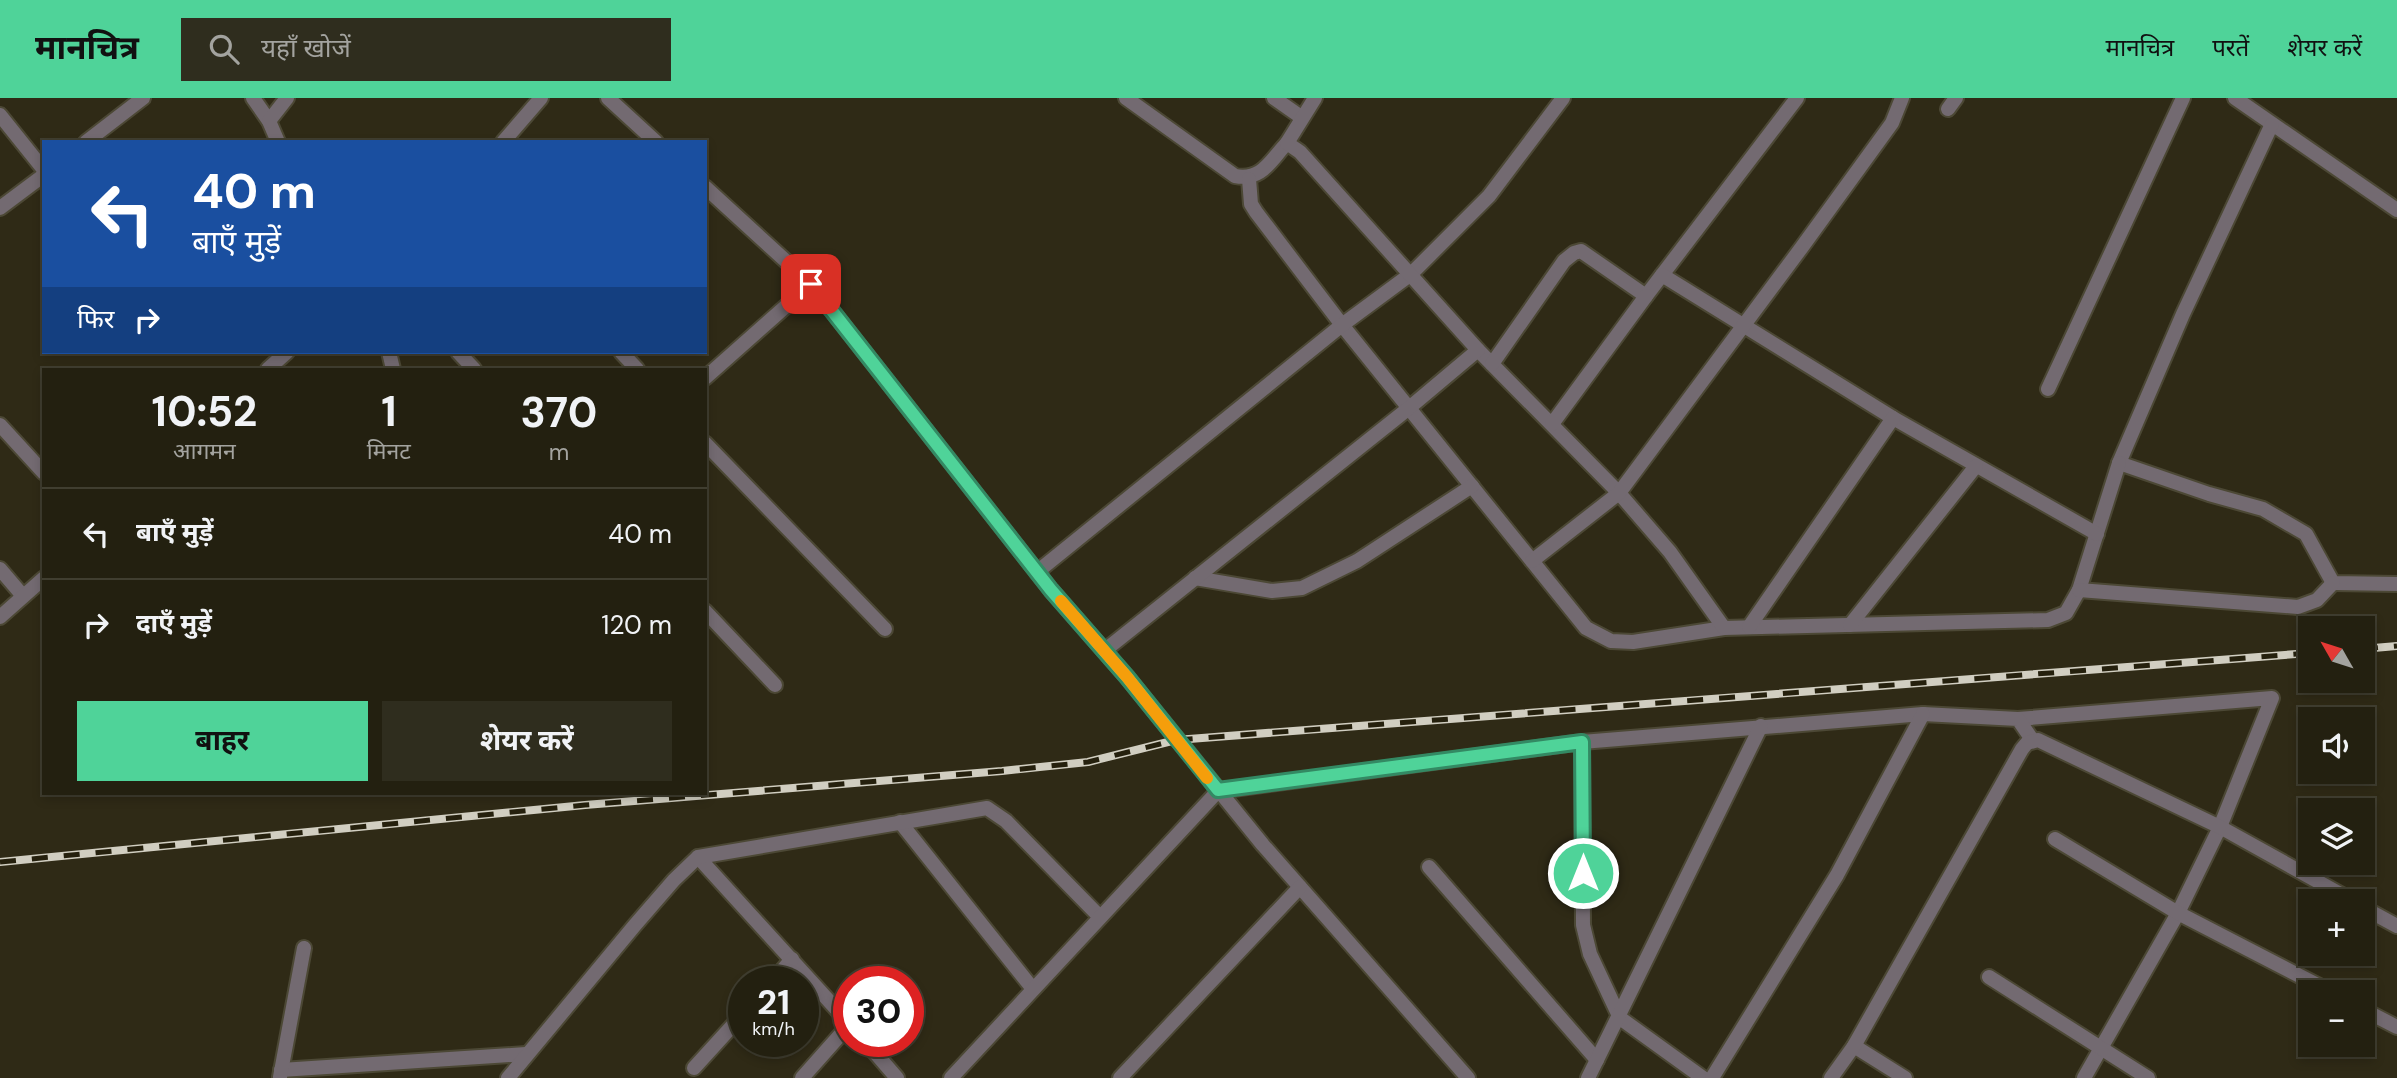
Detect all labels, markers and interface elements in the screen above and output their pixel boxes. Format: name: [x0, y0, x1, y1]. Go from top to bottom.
search box: [181, 18, 671, 81]
text: मानचित्र: [35, 26, 139, 69]
icon: search: [205, 30, 243, 68]
text: यहाँ खोजें: [261, 31, 351, 65]
text: मानचित्र: [2106, 32, 2174, 63]
text: परतें: [2212, 32, 2249, 63]
text: शेयर करें: [2287, 32, 2362, 63]
text: 40 m: [192, 159, 316, 223]
icon: left: [77, 168, 168, 259]
text: बाएँ मुड़ें: [192, 221, 281, 263]
pin: [781, 254, 841, 314]
icon: arrive: [792, 265, 830, 303]
icon: right: [128, 301, 166, 339]
text: फिर: [77, 302, 114, 336]
text: 10:52: [152, 384, 257, 439]
text: 1: [381, 384, 396, 439]
text: 370: [520, 385, 597, 440]
text: आगमन: [173, 436, 236, 466]
text: मिनट: [367, 436, 411, 466]
text: m: [549, 437, 569, 467]
icon: left: [77, 515, 115, 553]
text: बाएँ मुड़ें: [136, 515, 213, 549]
text: 40 m: [608, 517, 672, 551]
icon: right: [77, 606, 115, 644]
text: दाएँ मुड़ें: [136, 606, 212, 640]
text: 120 m: [601, 608, 672, 642]
north arrow: [2298, 616, 2375, 693]
map controls: [2298, 616, 2375, 1057]
button: बाहर: [77, 701, 368, 781]
button: शेयर करें: [382, 701, 672, 781]
button: sound: [2298, 707, 2375, 784]
button: layers: [2298, 798, 2375, 875]
position arrow: [1546, 836, 1620, 910]
button: +: [2298, 889, 2375, 966]
speed limit sign: 30: [833, 966, 924, 1057]
text: 21: [757, 979, 790, 1025]
button: −: [2298, 980, 2375, 1057]
text: km/h: [752, 1017, 795, 1041]

